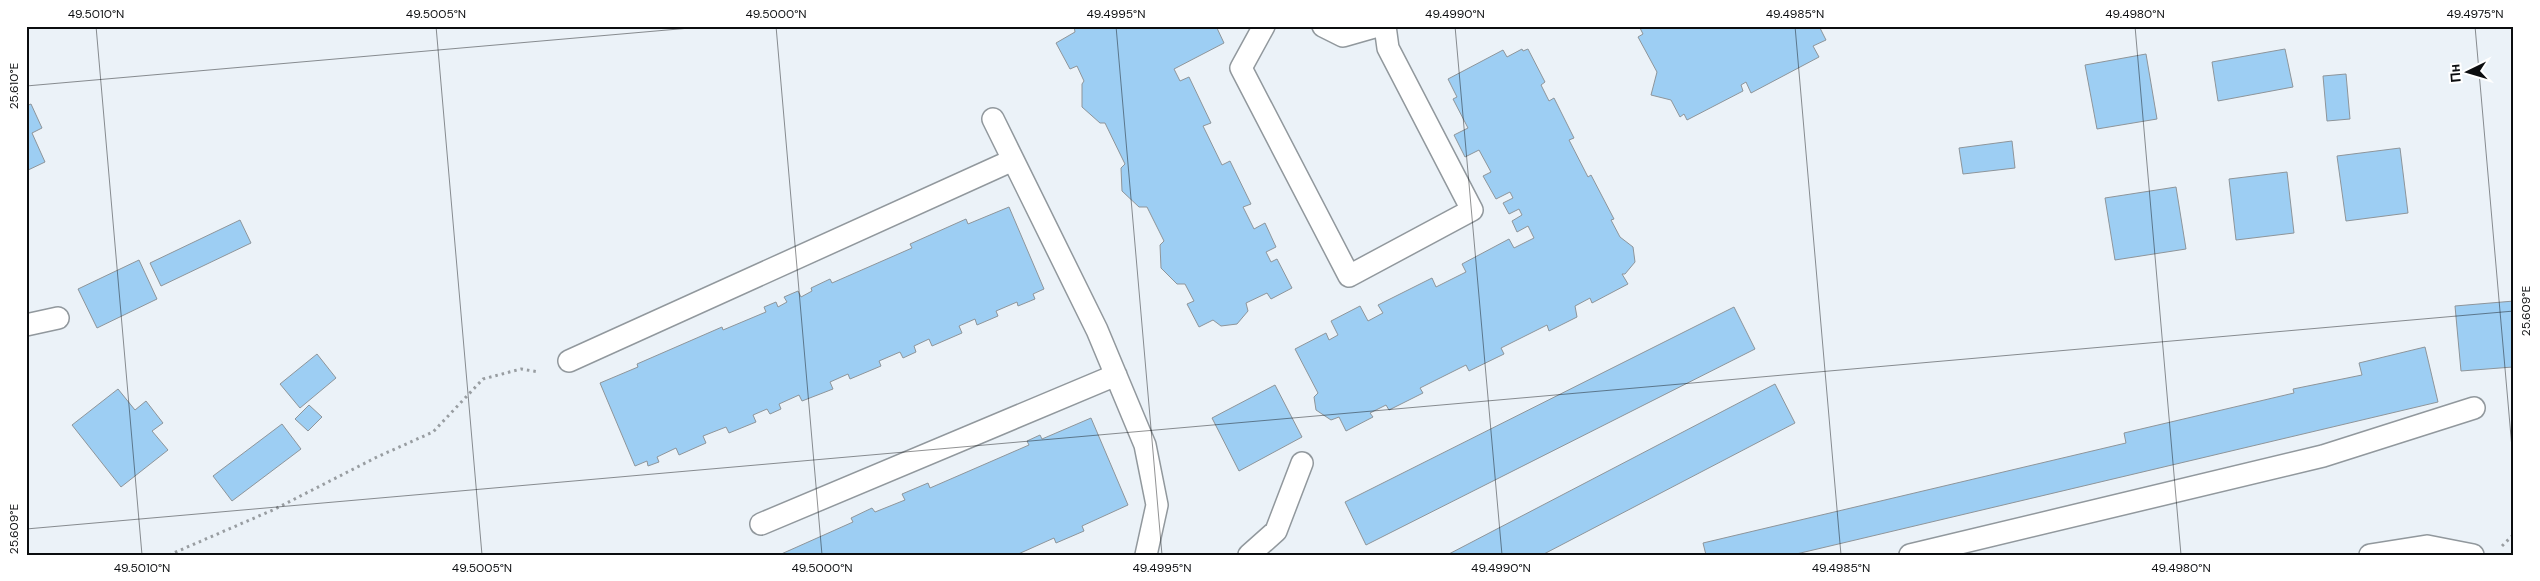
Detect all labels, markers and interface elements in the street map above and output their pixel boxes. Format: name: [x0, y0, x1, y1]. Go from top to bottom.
text: 49.5010°N: [68, 6, 124, 22]
text: 49.5005°N: [406, 6, 466, 22]
text: 49.5000°N: [745, 6, 807, 22]
text: 49.4995°N: [1087, 6, 1145, 22]
text: 49.4990°N: [1425, 6, 1485, 22]
text: 49.4985°N: [1766, 6, 1824, 22]
text: 49.4980°N: [2105, 6, 2165, 22]
text: 49.4975°N: [2446, 6, 2504, 22]
north arrow: [2442, 48, 2492, 98]
text: 25.610°E: [6, 62, 22, 109]
text: Пн: [2445, 63, 2465, 83]
text: 25.609°E: [2518, 286, 2534, 336]
text: 25.609°E: [6, 504, 22, 554]
text: 49.5010°N: [114, 560, 170, 576]
text: 49.5005°N: [452, 560, 512, 576]
text: 49.5000°N: [791, 560, 853, 576]
text: 49.4995°N: [1133, 560, 1191, 576]
text: 49.4990°N: [1471, 560, 1531, 576]
text: 49.4985°N: [1812, 560, 1870, 576]
text: 49.4980°N: [2151, 560, 2211, 576]

